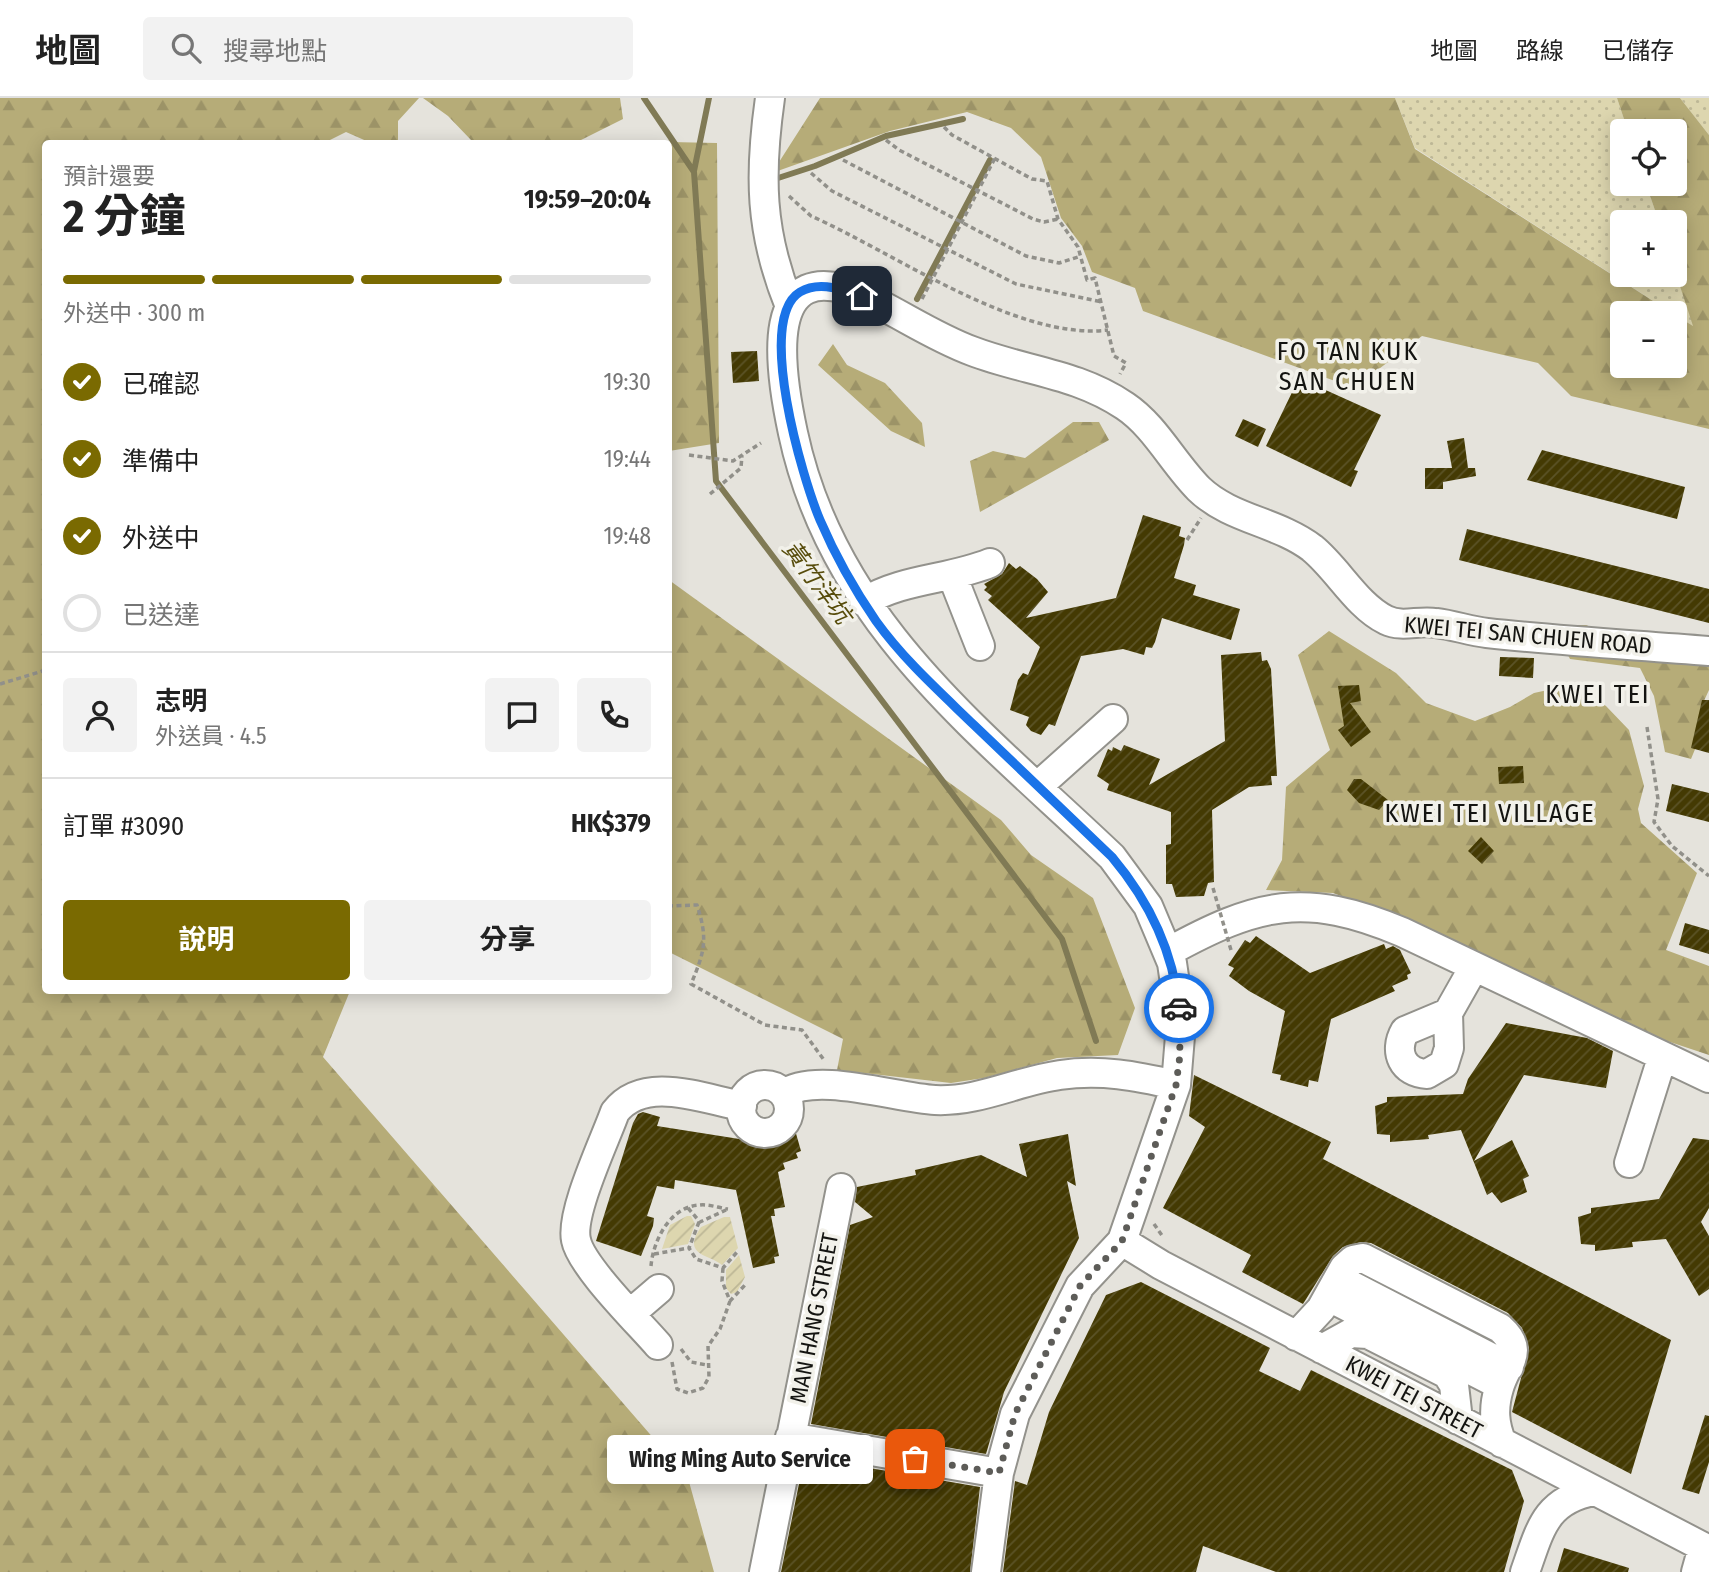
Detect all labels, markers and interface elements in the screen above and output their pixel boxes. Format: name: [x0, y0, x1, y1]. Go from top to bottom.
search box: [143, 17, 633, 80]
icon: search: [167, 29, 205, 67]
text: 地圖: [35, 31, 101, 71]
text: 搜尋地點: [223, 36, 327, 67]
text: 地圖: [1430, 37, 1478, 65]
text: 路線: [1516, 37, 1564, 65]
text: 已儲存: [1602, 37, 1674, 65]
map controls: [1610, 119, 1687, 378]
button: locate: [1610, 119, 1687, 196]
text: 預計還要: [63, 162, 155, 190]
text: 19:59–20:04: [524, 184, 651, 215]
text: 2 分鐘: [63, 189, 186, 244]
button: +: [1610, 210, 1687, 287]
pin: [832, 266, 892, 326]
icon: home: [843, 277, 881, 315]
text: 外送中 · 300 m: [63, 299, 205, 327]
button: −: [1610, 301, 1687, 378]
district label: FO TAN KUK SAN CHUEN: [1277, 336, 1419, 397]
icon: check: [63, 363, 101, 401]
text: 19:30: [603, 368, 651, 396]
text: 已確認: [122, 369, 200, 400]
icon: check: [63, 440, 101, 478]
text: 19:44: [604, 445, 651, 473]
text: 準備中: [122, 446, 200, 477]
icon: check: [63, 517, 101, 555]
text: 19:48: [603, 522, 651, 550]
text: 外送中: [122, 523, 200, 554]
water label: 黃竹洋坑: [777, 535, 859, 631]
text: 已送達: [122, 600, 200, 631]
street label: KWEI TEI SAN CHUEN ROAD: [1403, 610, 1653, 660]
button: person: [63, 678, 137, 752]
button: chat: [485, 678, 559, 752]
button: phone: [577, 678, 651, 752]
district label: KWEI TEI: [1545, 679, 1651, 710]
text: 志明: [155, 686, 207, 717]
text: 外送員 · 4.5: [155, 722, 266, 750]
district label: KWEI TEI VILLAGE: [1384, 798, 1596, 829]
text: HK$379: [571, 808, 651, 839]
text: 訂單 #3090: [63, 811, 184, 842]
button: 說明: [63, 900, 350, 980]
button: 分享: [364, 900, 651, 980]
courier: [1144, 973, 1214, 1043]
icon: car: [1160, 989, 1198, 1027]
street label: MAN HANG STREET: [784, 1230, 844, 1405]
street label: KWEI TEI STREET: [1341, 1349, 1487, 1445]
pin: [885, 1429, 945, 1489]
callout: Wing Ming Auto Service: [607, 1434, 873, 1484]
icon: bag: [896, 1440, 934, 1478]
text: Wing Ming Auto Service: [629, 1445, 851, 1473]

